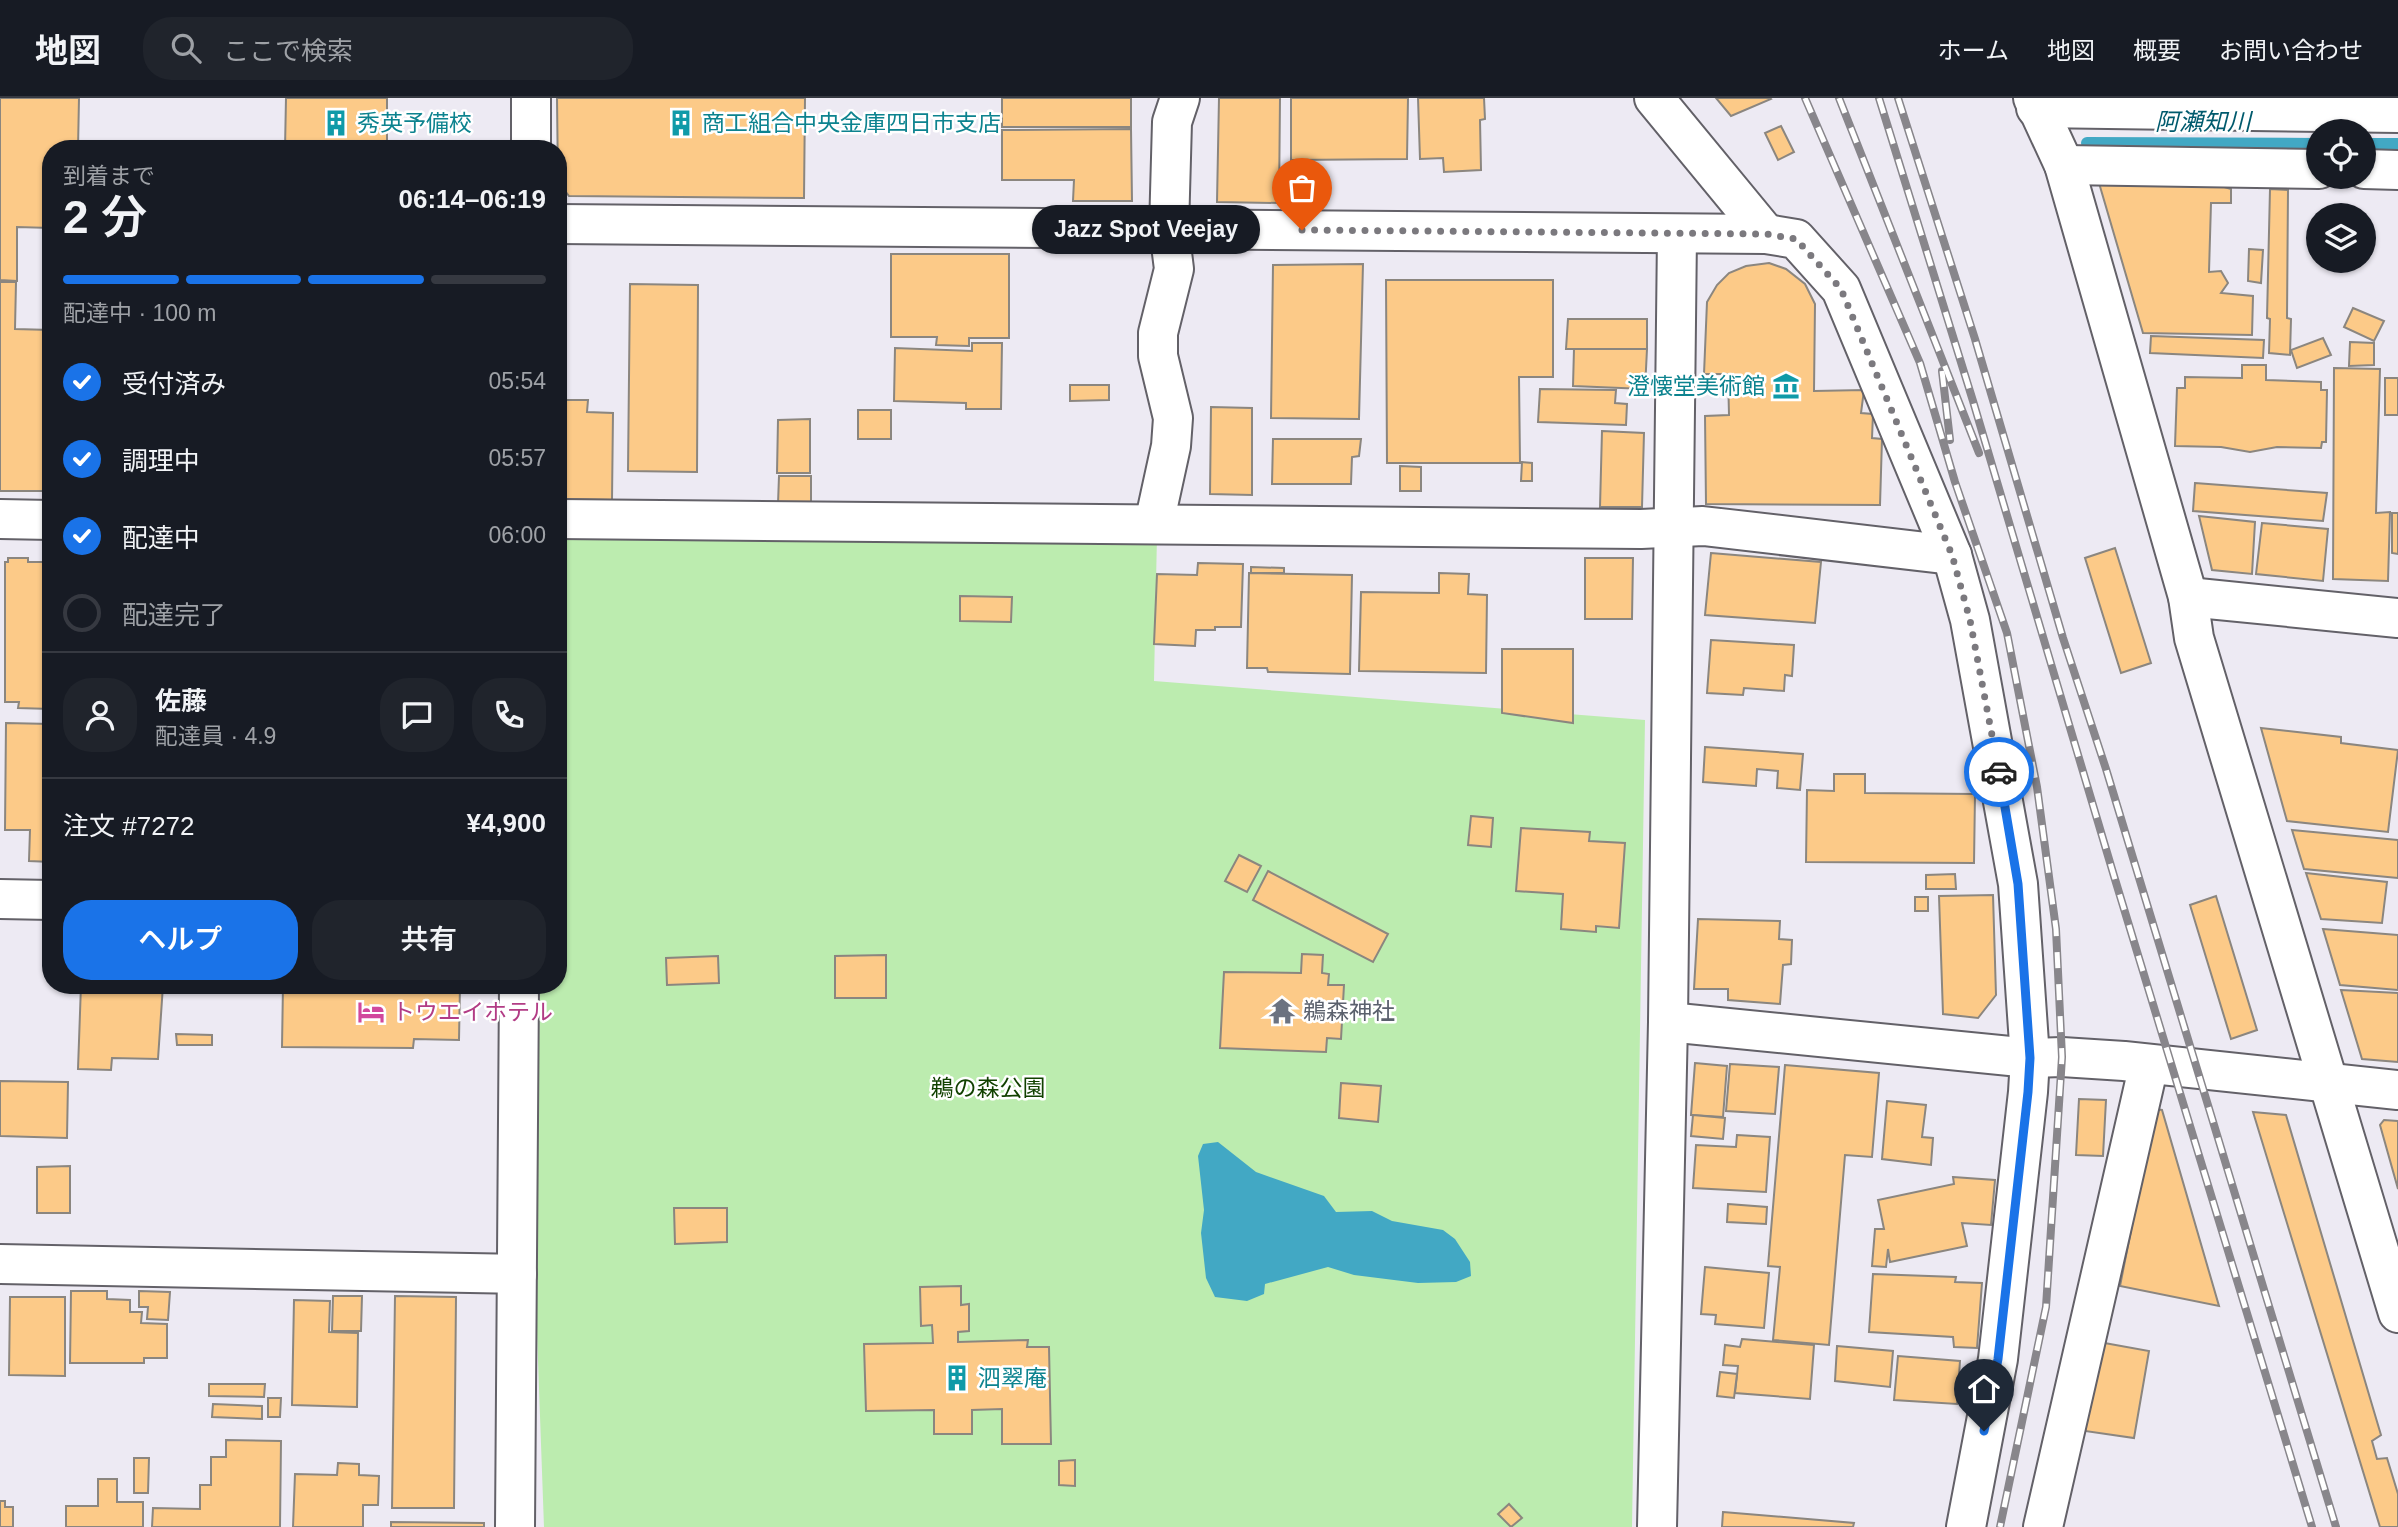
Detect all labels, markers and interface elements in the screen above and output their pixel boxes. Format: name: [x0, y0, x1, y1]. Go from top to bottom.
search box: [143, 17, 633, 80]
icon: search: [167, 29, 205, 67]
text: 地図: [35, 32, 101, 69]
text: ここで検索: [223, 36, 353, 66]
text: ホーム: [1938, 37, 2009, 64]
text: 地図: [2047, 37, 2095, 64]
text: 概要: [2133, 37, 2181, 64]
text: お問い合わせ: [2219, 37, 2363, 64]
building icon: 秀英予備校: [321, 108, 351, 138]
building icon: 商工組合中央金庫四日市支店: [666, 108, 696, 138]
water label: 阿瀬知川: [2155, 108, 2254, 135]
place label: 秀英予備校: [357, 110, 472, 136]
place label: 商工組合中央金庫四日市支店: [702, 110, 1001, 136]
map controls: [2306, 119, 2376, 273]
button: locate: [2306, 119, 2376, 189]
pin: [1272, 158, 1332, 230]
text: 到着まで: [63, 163, 155, 189]
icon: bag: [1283, 169, 1321, 207]
text: 06:14–06:19: [399, 184, 546, 214]
text: 2 分: [63, 191, 147, 243]
button: layers: [2306, 203, 2376, 273]
callout: Jazz Spot Veejay: [1032, 206, 1260, 254]
text: Jazz Spot Veejay: [1054, 216, 1238, 242]
text: 配達中 · 100 m: [63, 300, 216, 326]
icon: check: [63, 363, 101, 401]
text: 05:54: [488, 368, 546, 394]
text: 受付済み: [122, 369, 226, 399]
museum icon: 澄懐堂美術館: [1771, 371, 1801, 401]
place label: 澄懐堂美術館: [1627, 373, 1765, 399]
icon: check: [63, 440, 101, 478]
text: 05:57: [488, 445, 546, 471]
text: 調理中: [122, 446, 200, 476]
icon: check: [63, 517, 101, 555]
text: 06:00: [488, 522, 546, 548]
text: 配達中: [122, 523, 200, 553]
text: 配達完了: [122, 600, 226, 630]
button: person: [63, 678, 137, 752]
button: chat: [380, 678, 454, 752]
button: phone: [472, 678, 546, 752]
text: 佐藤: [155, 686, 207, 716]
text: 配達員 · 4.9: [155, 723, 276, 749]
courier: [1964, 737, 2034, 807]
icon: car: [1980, 753, 2018, 791]
text: ¥4,900: [466, 808, 546, 838]
text: 注文 #7272: [63, 811, 195, 841]
button: ヘルプ: [63, 900, 298, 980]
button: 共有: [312, 900, 546, 980]
temple icon: 鵜森神社: [1267, 996, 1297, 1026]
hotel icon: トウエイホテル: [356, 997, 386, 1027]
place label: 鵜森神社: [1303, 998, 1395, 1024]
place label: トウエイホテル: [392, 999, 553, 1025]
park label: 鵜の森公園: [931, 1075, 1046, 1101]
pin: [1954, 1359, 2014, 1431]
building icon: 泗翠庵: [942, 1363, 972, 1393]
place label: 泗翠庵: [978, 1365, 1047, 1391]
icon: home: [1965, 1370, 2003, 1408]

